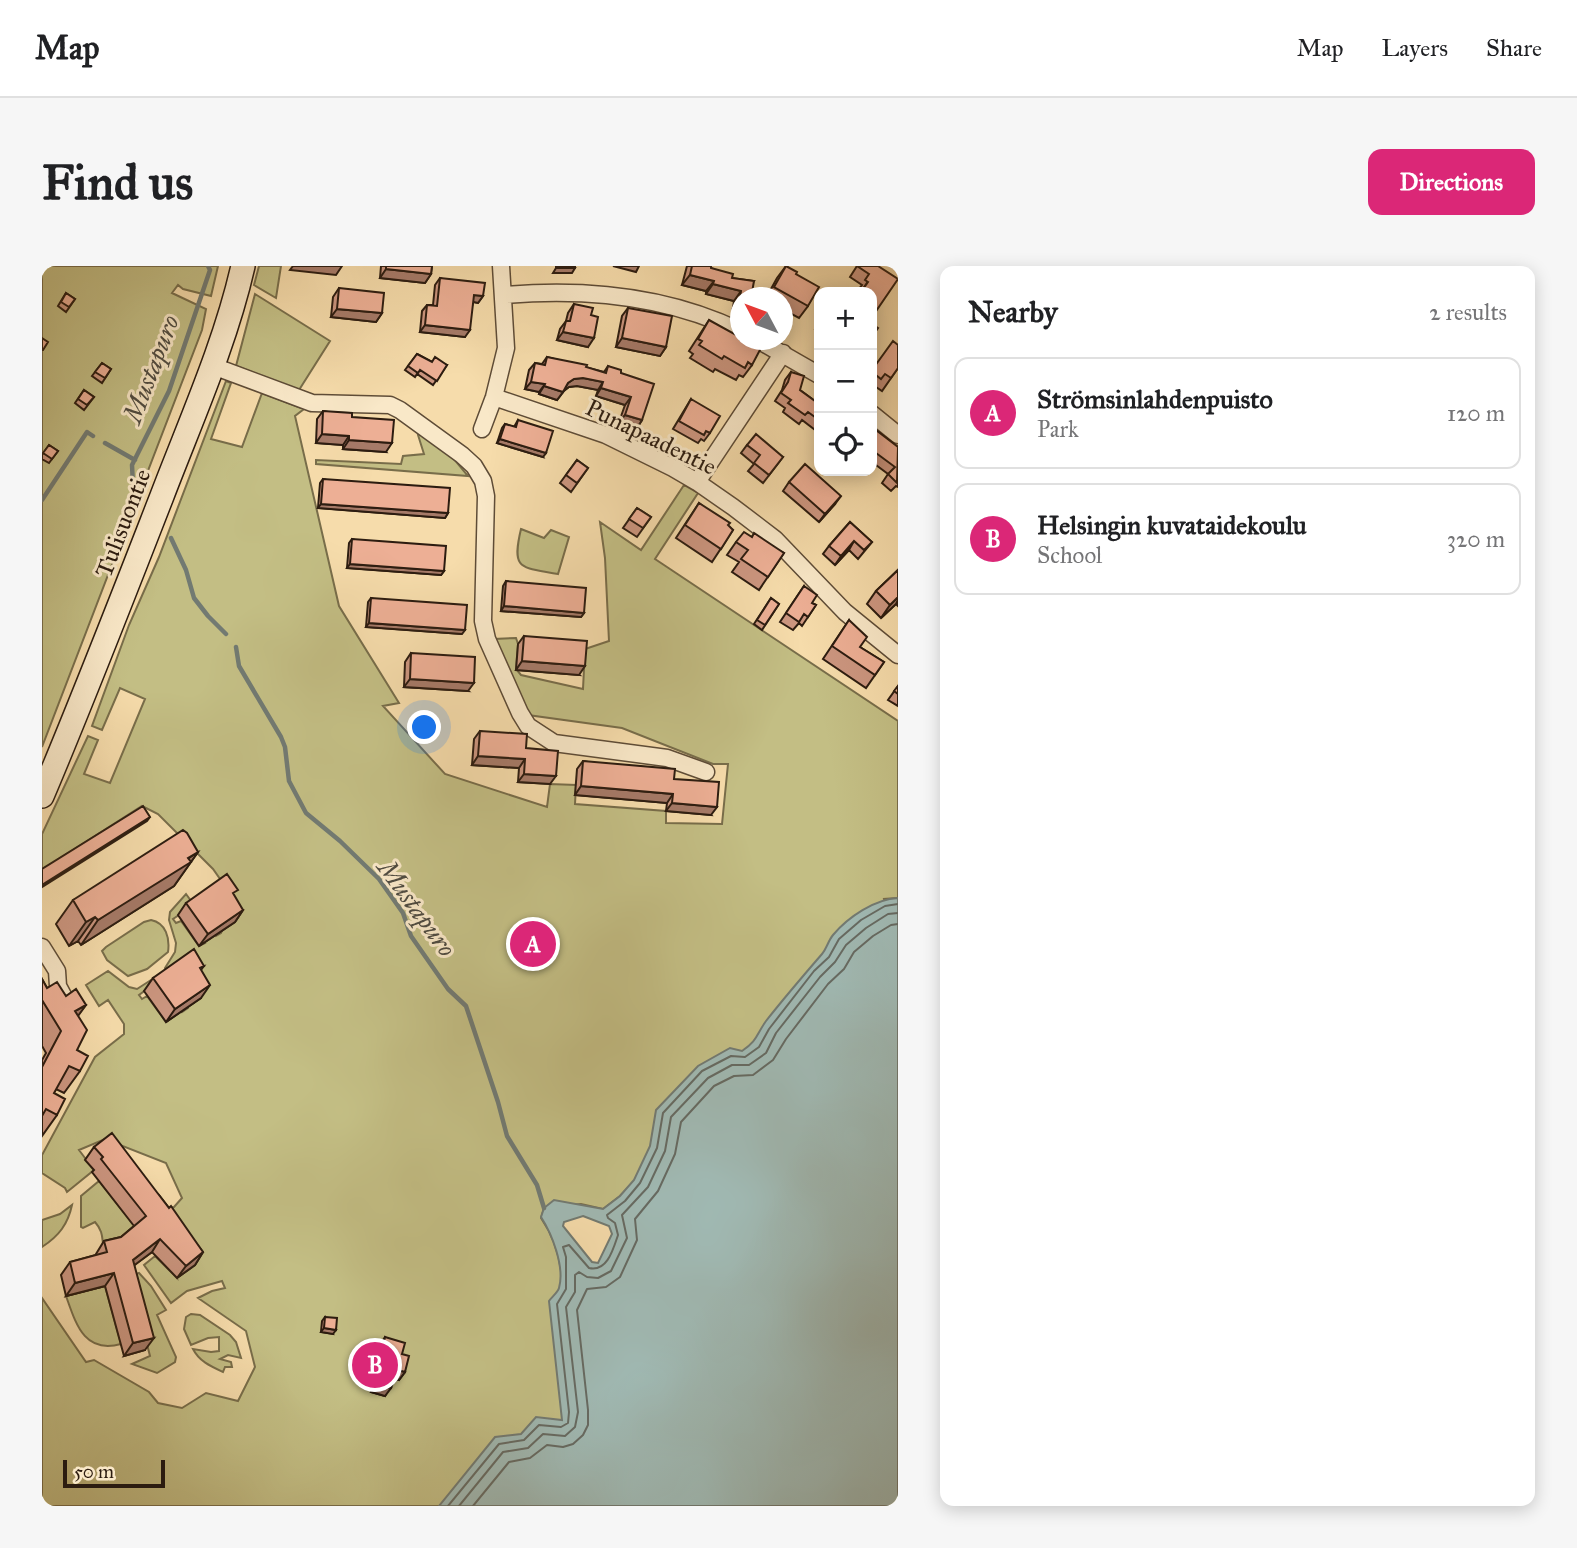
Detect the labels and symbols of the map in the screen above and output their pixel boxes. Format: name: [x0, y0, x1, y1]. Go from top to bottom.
north arrow: [730, 287, 793, 350]
water label: Mustapuro: [115, 311, 187, 430]
street label: Punapaadentie: [581, 392, 721, 482]
street label: Tulisuontie: [89, 465, 157, 581]
your location: [407, 710, 441, 744]
water label: Mustapuro: [368, 851, 463, 964]
pin: A: [510, 918, 556, 970]
pin: B: [352, 1339, 398, 1391]
scale bar: [63, 1457, 164, 1489]

